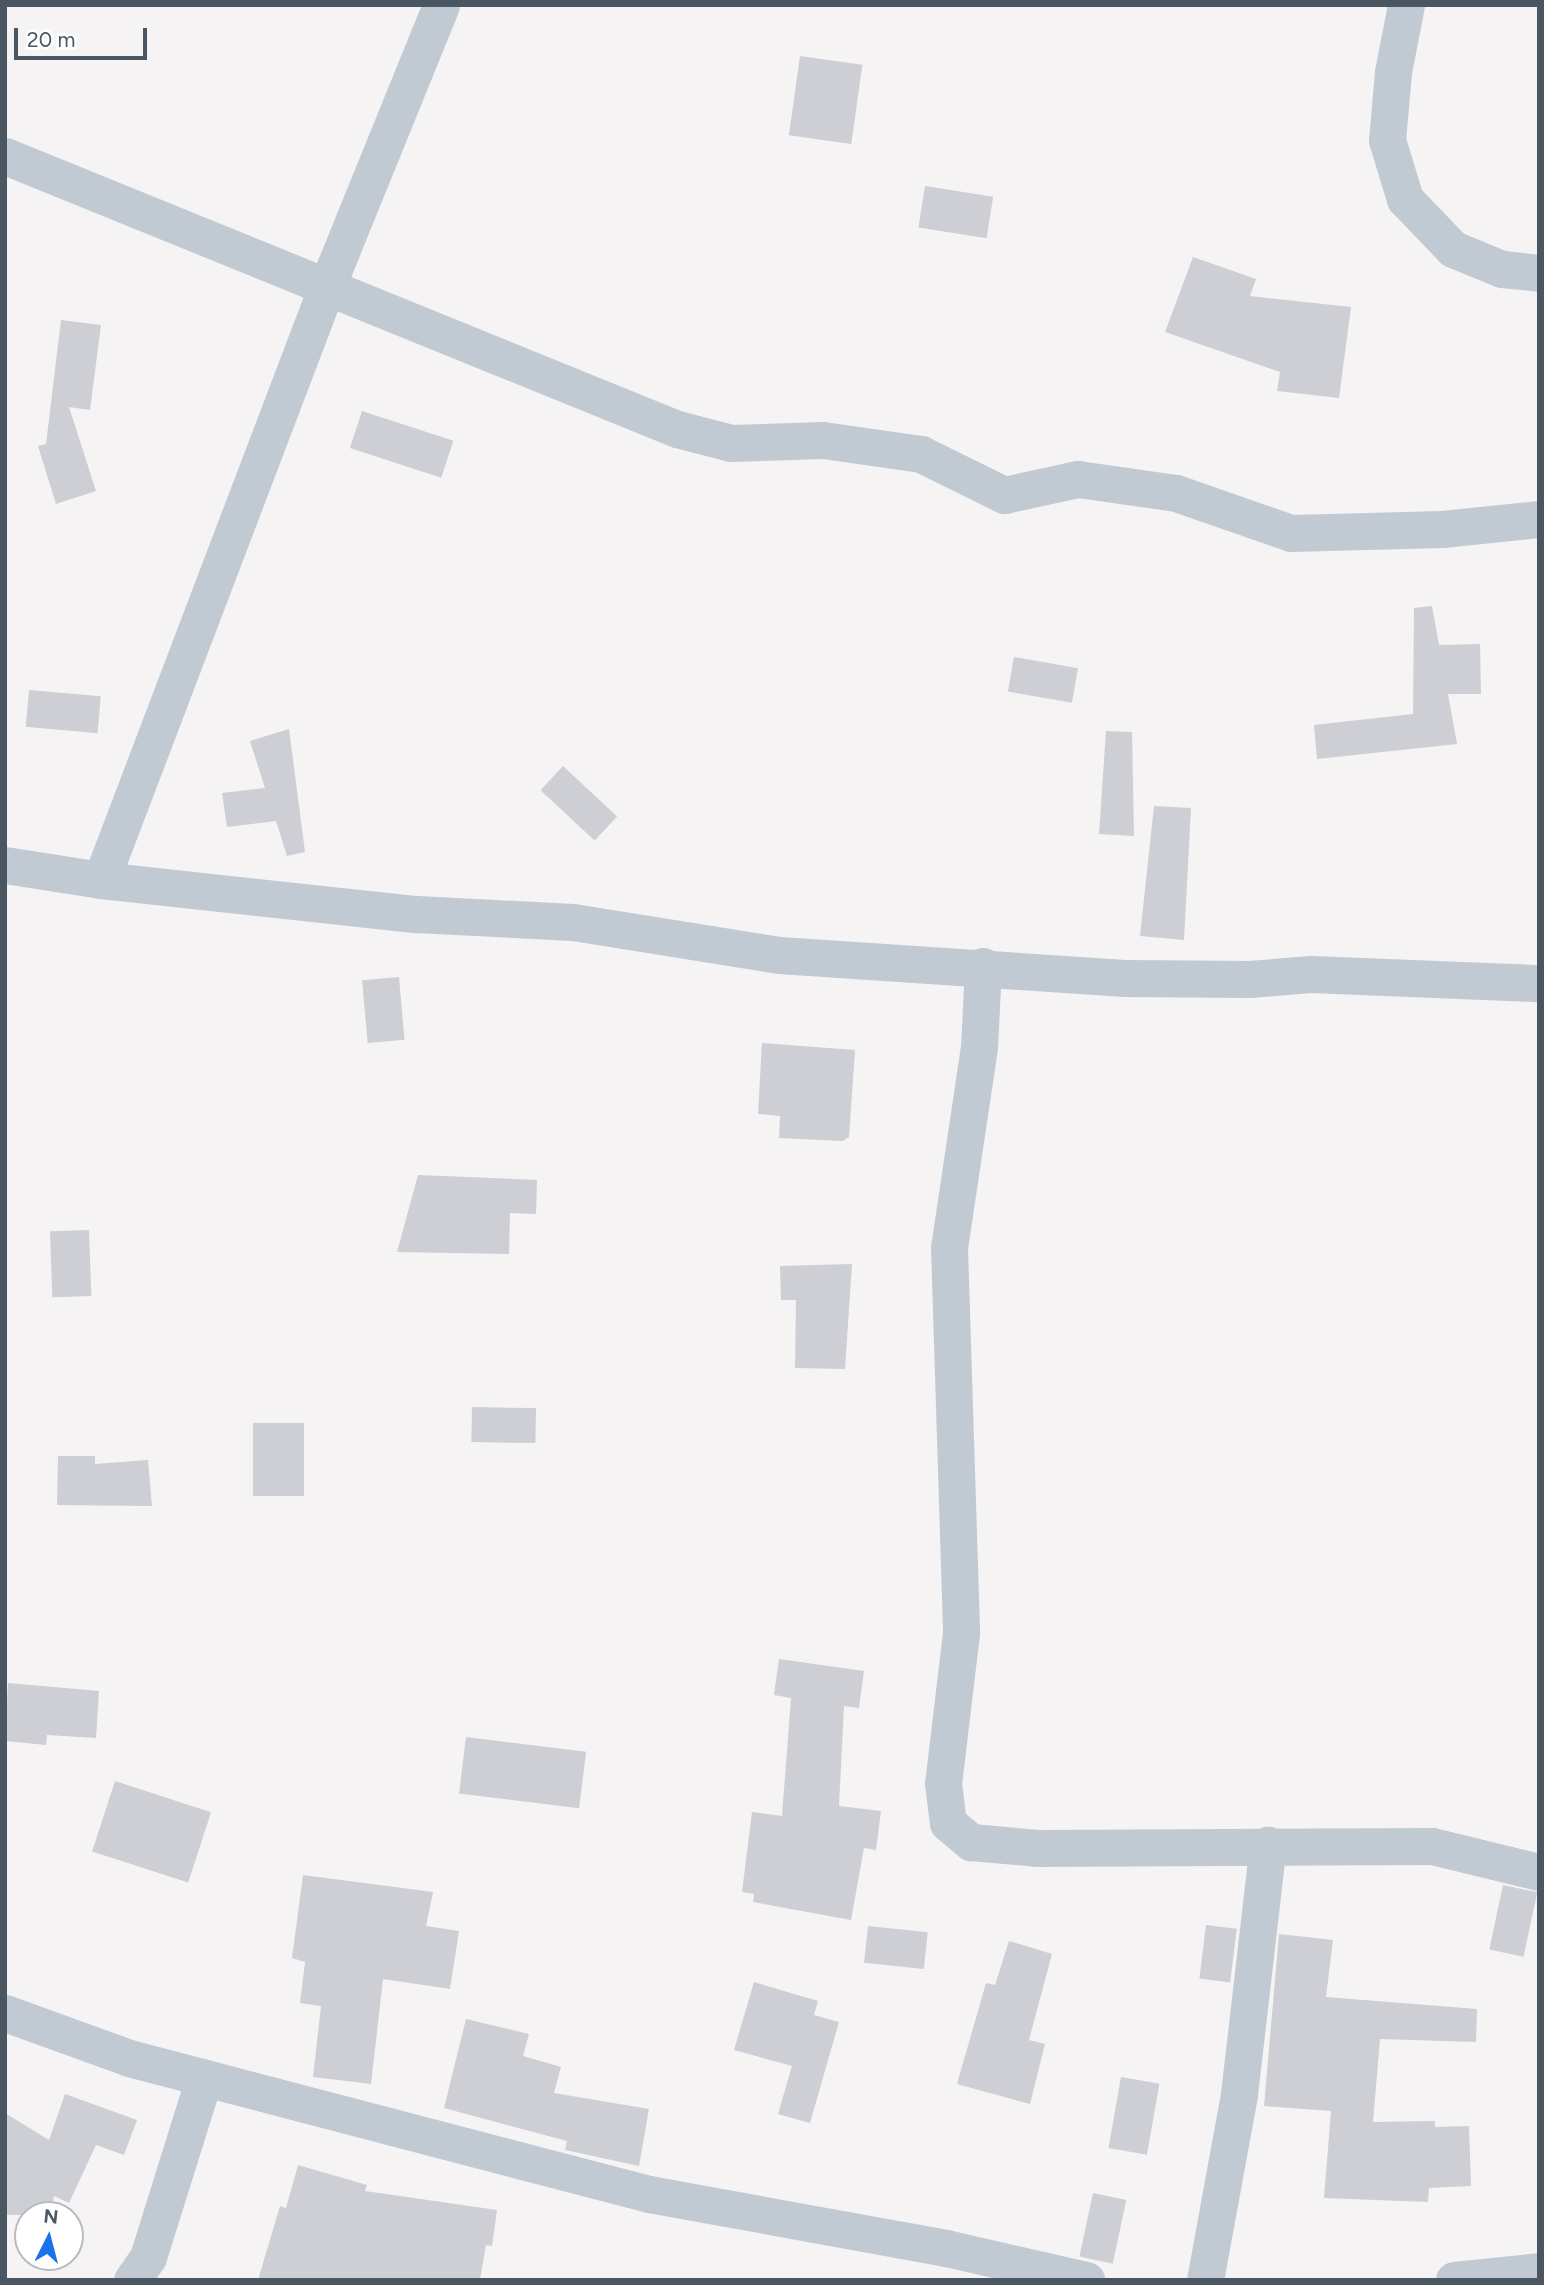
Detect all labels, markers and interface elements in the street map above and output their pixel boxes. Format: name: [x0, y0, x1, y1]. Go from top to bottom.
scale bar: [18, 14, 150, 58]
text: 20 m: [27, 27, 75, 52]
north arrow: [14, 2201, 84, 2271]
text: N: [43, 2204, 60, 2229]

